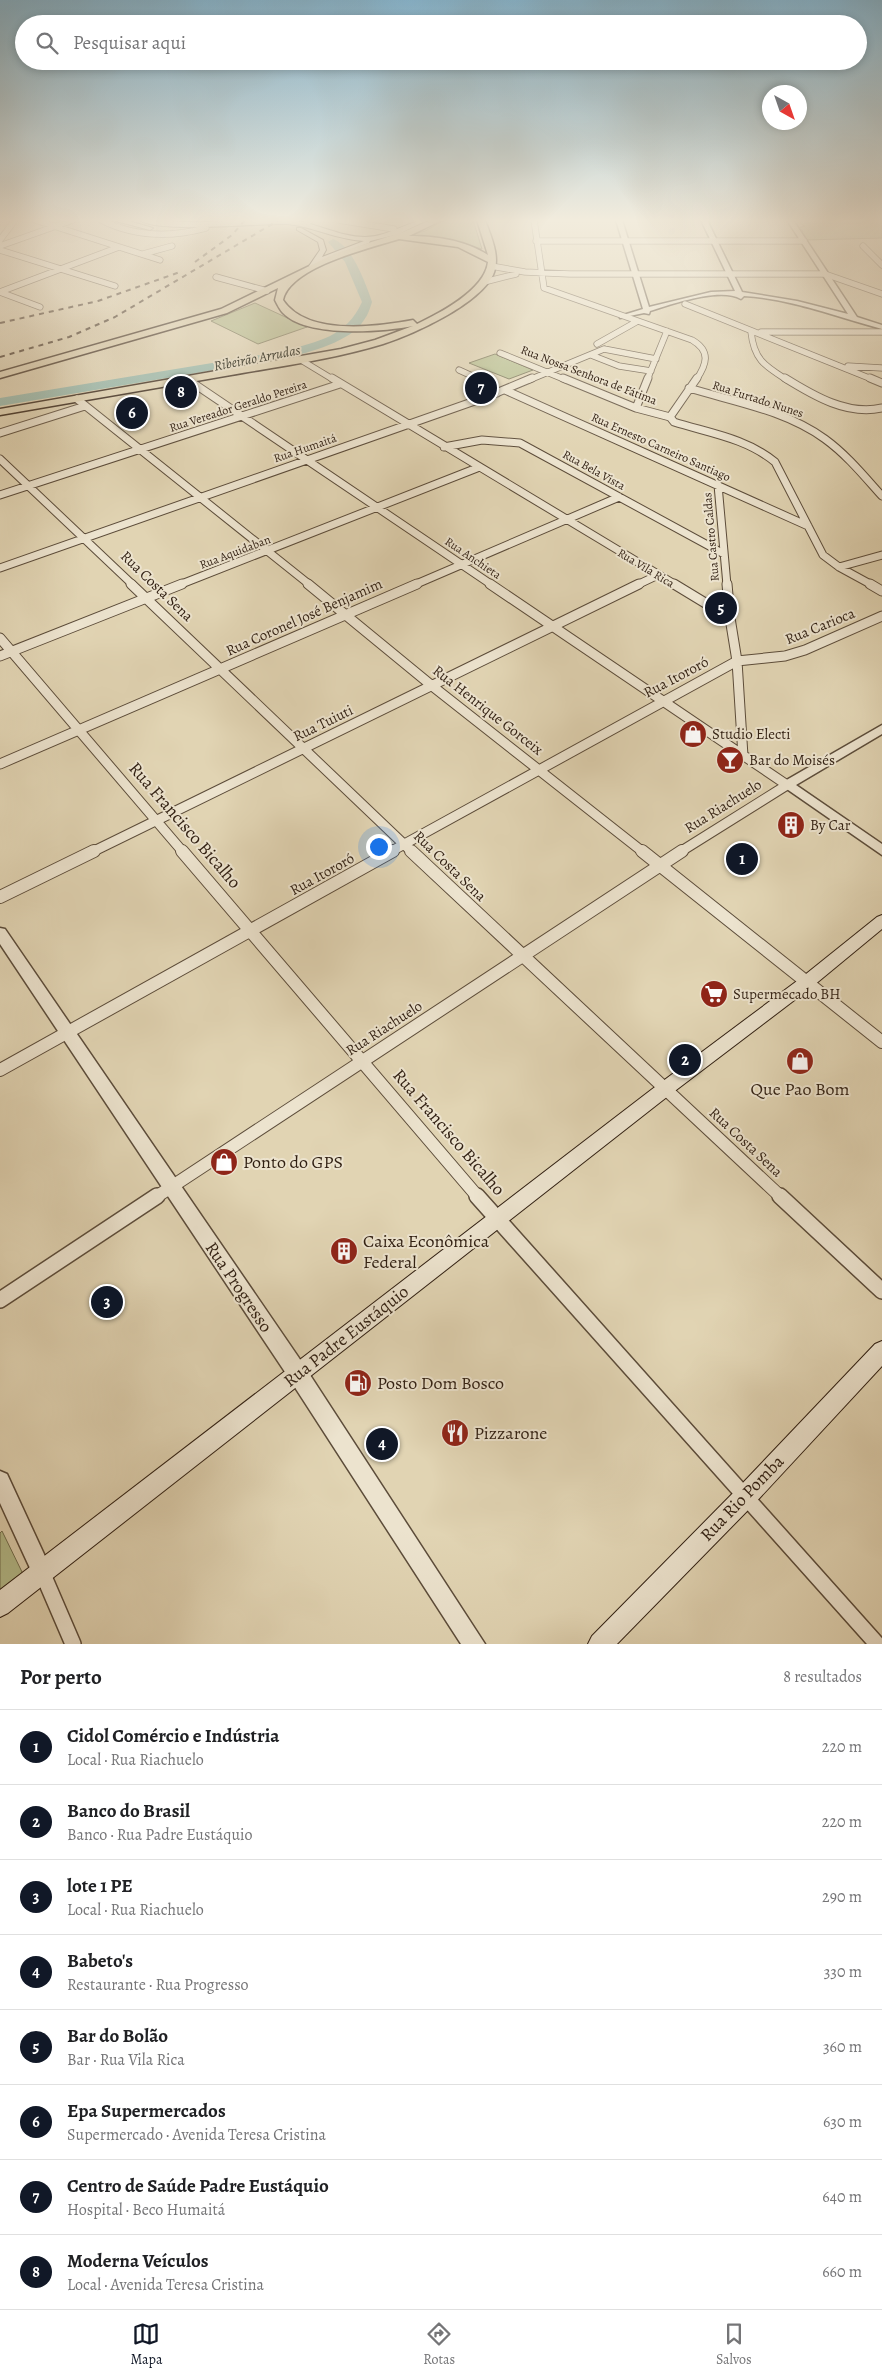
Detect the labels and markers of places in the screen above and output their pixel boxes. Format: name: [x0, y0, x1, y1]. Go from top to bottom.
pin: 7: [465, 369, 497, 407]
pin: 8: [165, 373, 197, 411]
pin: 6: [116, 394, 148, 432]
pin: 5: [705, 589, 737, 627]
shop icon: Studio Electi: [678, 719, 708, 749]
place label: Studio Electi: [712, 724, 791, 744]
bar icon: Bar do Moisés: [715, 745, 745, 775]
place label: Bar do Moisés: [749, 750, 835, 770]
building icon: By Car: [776, 810, 806, 840]
place label: By Car: [810, 815, 851, 835]
pin: 1: [726, 840, 758, 878]
supermarket icon: Supermecado BH: [699, 979, 729, 1009]
place label: Supermecado BH: [733, 984, 841, 1004]
pin: 2: [669, 1041, 701, 1079]
shop icon: Que Pao Bom: [785, 1046, 815, 1076]
place label: Que Pao Bom: [751, 1077, 849, 1101]
shop icon: Ponto do GPS: [209, 1147, 239, 1177]
place label: Ponto do GPS: [243, 1150, 343, 1174]
place label: Caixa Econômica Federal: [363, 1229, 490, 1274]
building icon: Caixa Econômica Federal: [329, 1236, 359, 1266]
pin: 3: [91, 1283, 123, 1321]
fuel station icon: Posto Dom Bosco: [343, 1368, 373, 1398]
place label: Posto Dom Bosco: [377, 1371, 504, 1395]
restaurant icon: Pizzarone: [440, 1418, 470, 1448]
place label: Pizzarone: [474, 1421, 547, 1445]
pin: 4: [366, 1425, 398, 1463]

